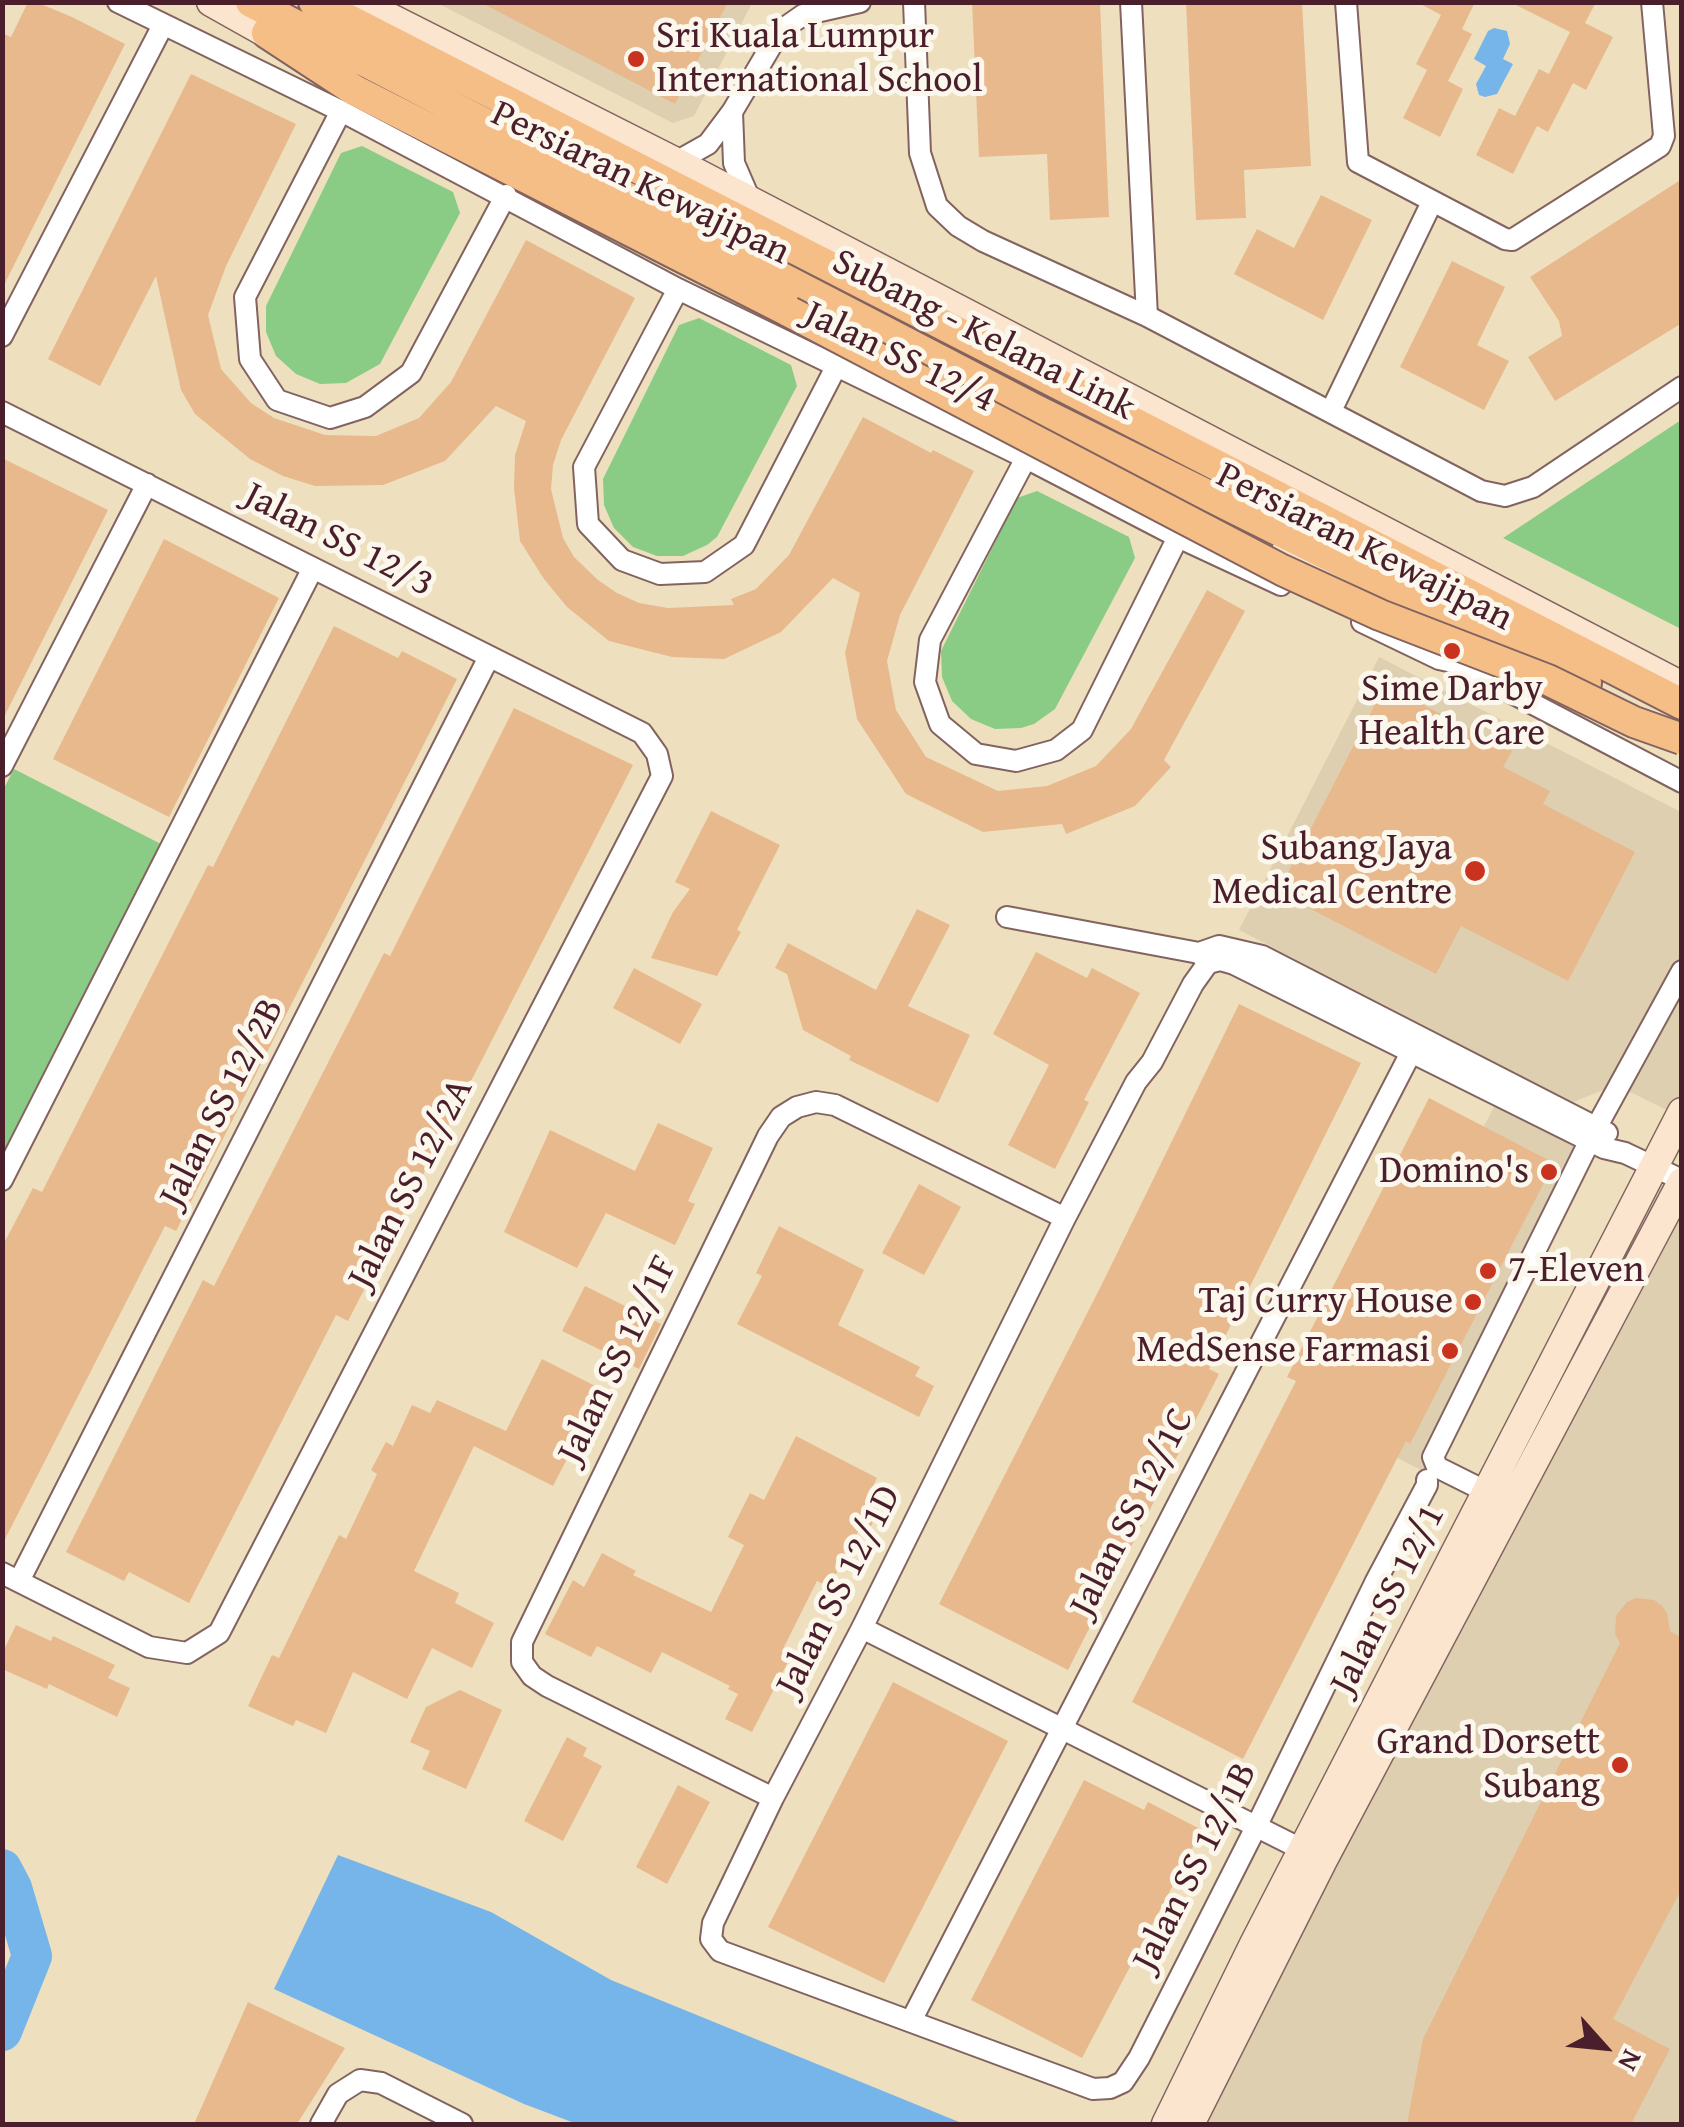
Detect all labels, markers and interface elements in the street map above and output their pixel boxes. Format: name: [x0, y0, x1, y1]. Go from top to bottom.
place label: Sri Kuala Lumpur International School: [656, 14, 983, 103]
marker: Sri Kuala Lumpur International School: [625, 48, 647, 70]
street label: Persiaran Kewajipan: [484, 92, 796, 276]
street label: Subang - Kelana Link: [824, 240, 1142, 432]
street label: Jalan SS 12/4: [796, 292, 1002, 424]
street label: Persiaran Kewajipan: [1208, 454, 1520, 642]
street label: Jalan SS 12/3: [236, 474, 440, 608]
marker: Sime Darby Health Care: [1441, 640, 1463, 662]
place label: Sime Darby Health Care: [1359, 667, 1545, 756]
place label: Subang Jaya Medical Centre: [1212, 826, 1452, 916]
marker: Subang Jaya Medical Centre: [1462, 858, 1488, 884]
street label: Jalan SS 12/2B: [151, 991, 295, 1215]
street label: Jalan SS 12/2A: [340, 1071, 484, 1297]
place label: Domino's: [1379, 1149, 1529, 1195]
marker: Domino's: [1538, 1161, 1560, 1183]
place label: 7-Eleven: [1508, 1248, 1644, 1294]
street label: Jalan SS 12/1F: [549, 1249, 689, 1471]
marker: 7-Eleven: [1477, 1260, 1499, 1282]
place label: Taj Curry House: [1199, 1279, 1453, 1325]
marker: Taj Curry House: [1462, 1291, 1484, 1313]
place label: MedSense Farmasi: [1136, 1328, 1430, 1374]
marker: MedSense Farmasi: [1439, 1340, 1461, 1362]
street label: Jalan SS 12/1C: [1061, 1401, 1205, 1625]
street label: Jalan SS 12/1D: [768, 1478, 912, 1704]
street label: Jalan SS 12/1: [1322, 1498, 1456, 1702]
place label: Grand Dorsett Subang: [1376, 1720, 1600, 1810]
marker: Grand Dorsett Subang: [1609, 1754, 1631, 1776]
street label: Jalan SS 12/1B: [1124, 1755, 1268, 1979]
north arrow: [1554, 1997, 1654, 2097]
text: N: [1609, 2043, 1654, 2078]

